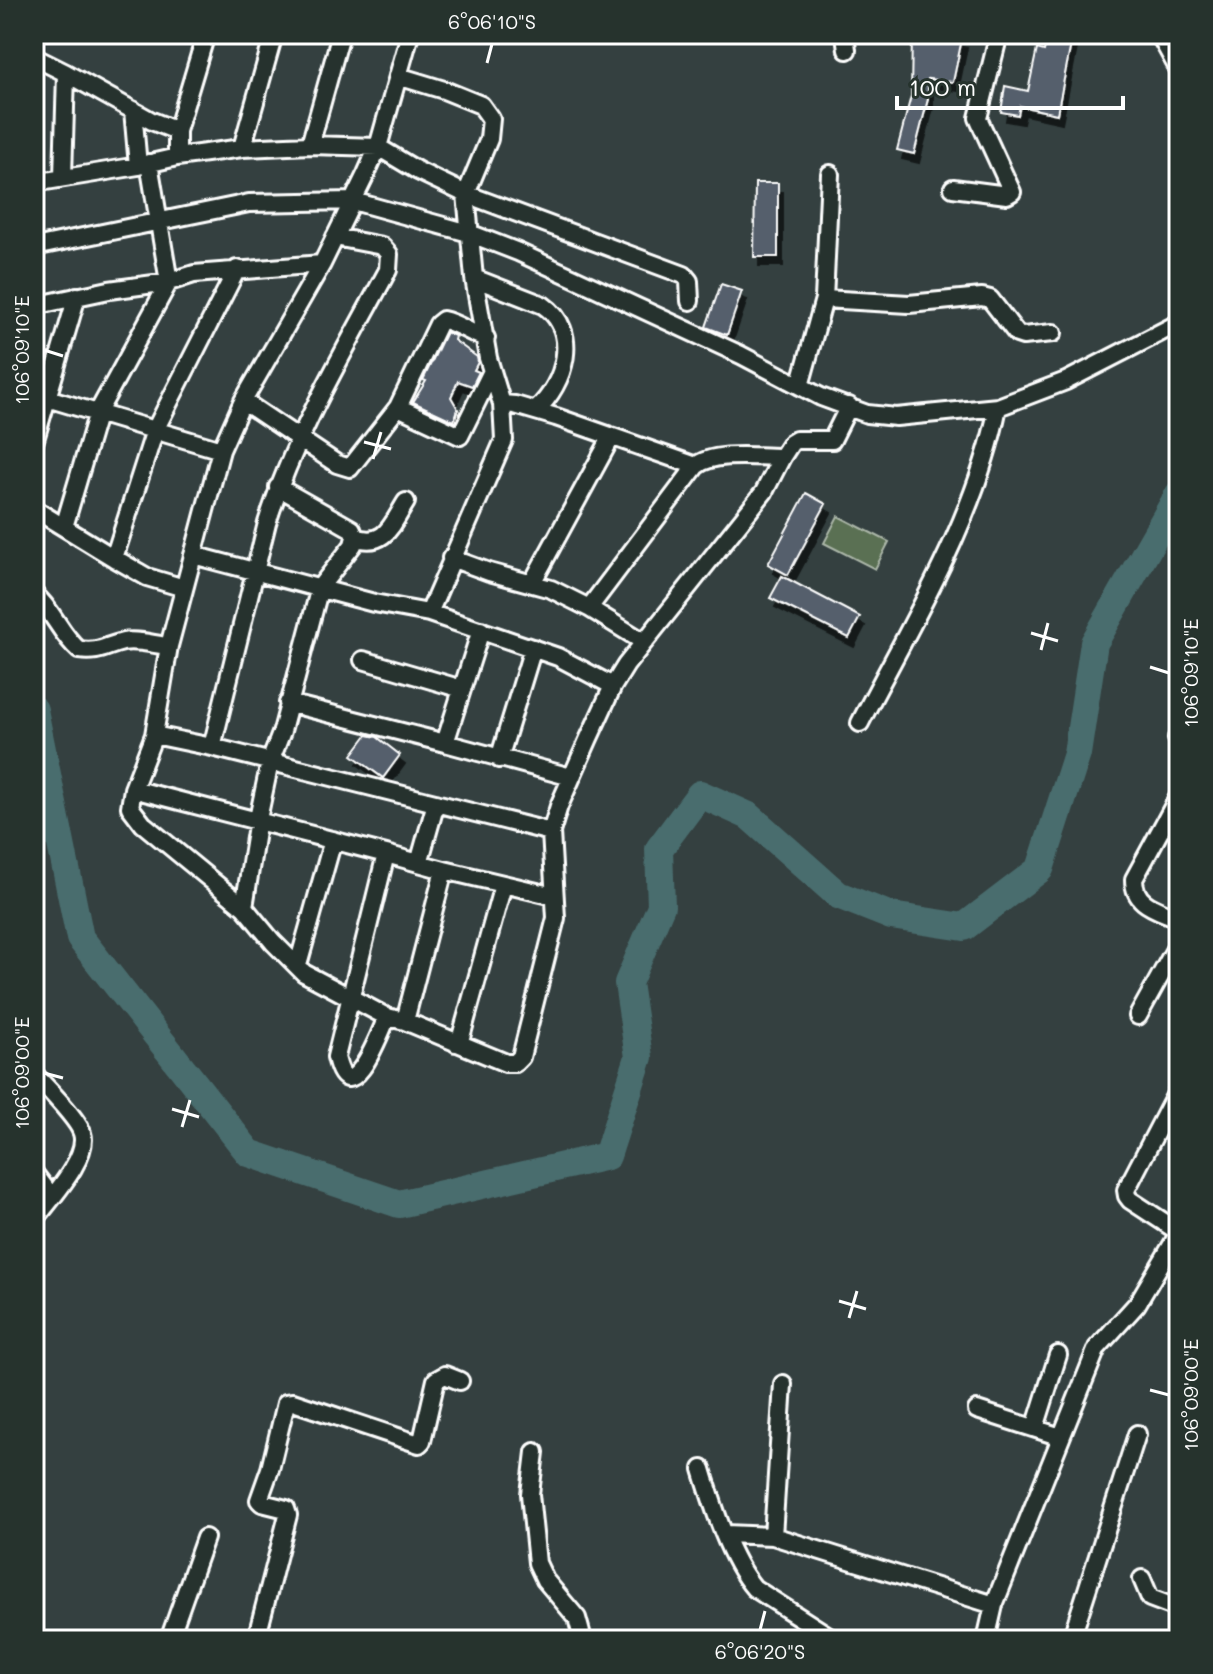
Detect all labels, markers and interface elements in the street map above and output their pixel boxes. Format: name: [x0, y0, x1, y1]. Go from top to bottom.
text: 6°06'10"S: [448, 8, 536, 34]
scale bar: [897, 60, 1123, 110]
text: 100 m: [909, 71, 976, 102]
text: 106°09'10"E: [8, 295, 34, 405]
text: 106°09'10"E: [1177, 618, 1203, 728]
text: 106°09'00"E: [8, 1017, 34, 1129]
text: 106°09'00"E: [1177, 1339, 1203, 1451]
text: 6°06'20"S: [715, 1638, 805, 1664]

